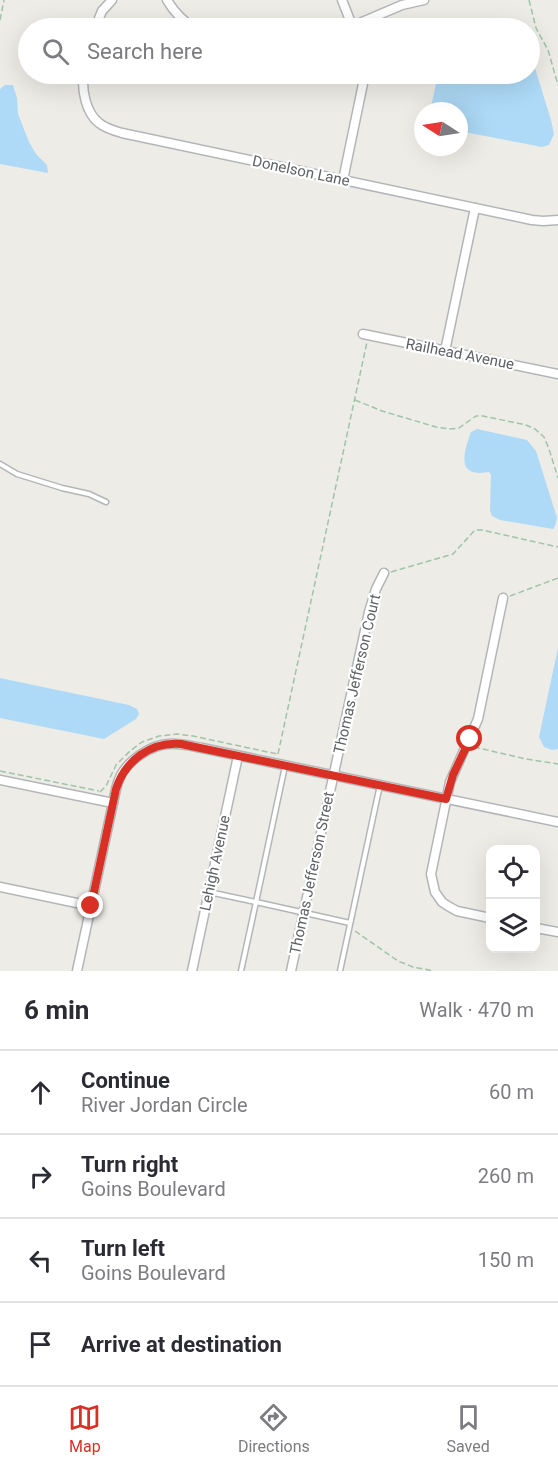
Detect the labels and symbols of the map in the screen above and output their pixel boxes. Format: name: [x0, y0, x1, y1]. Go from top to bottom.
north arrow: [414, 102, 468, 156]
street label: Donelson Lane: [251, 152, 351, 190]
street label: Railhead Avenue: [404, 335, 516, 373]
street label: Thomas Jefferson Court: [330, 592, 384, 756]
route start: [456, 725, 482, 751]
street label: Thomas Jefferson Street: [286, 790, 338, 956]
street label: Lehigh Avenue: [196, 813, 234, 913]
route end: [77, 892, 103, 918]

